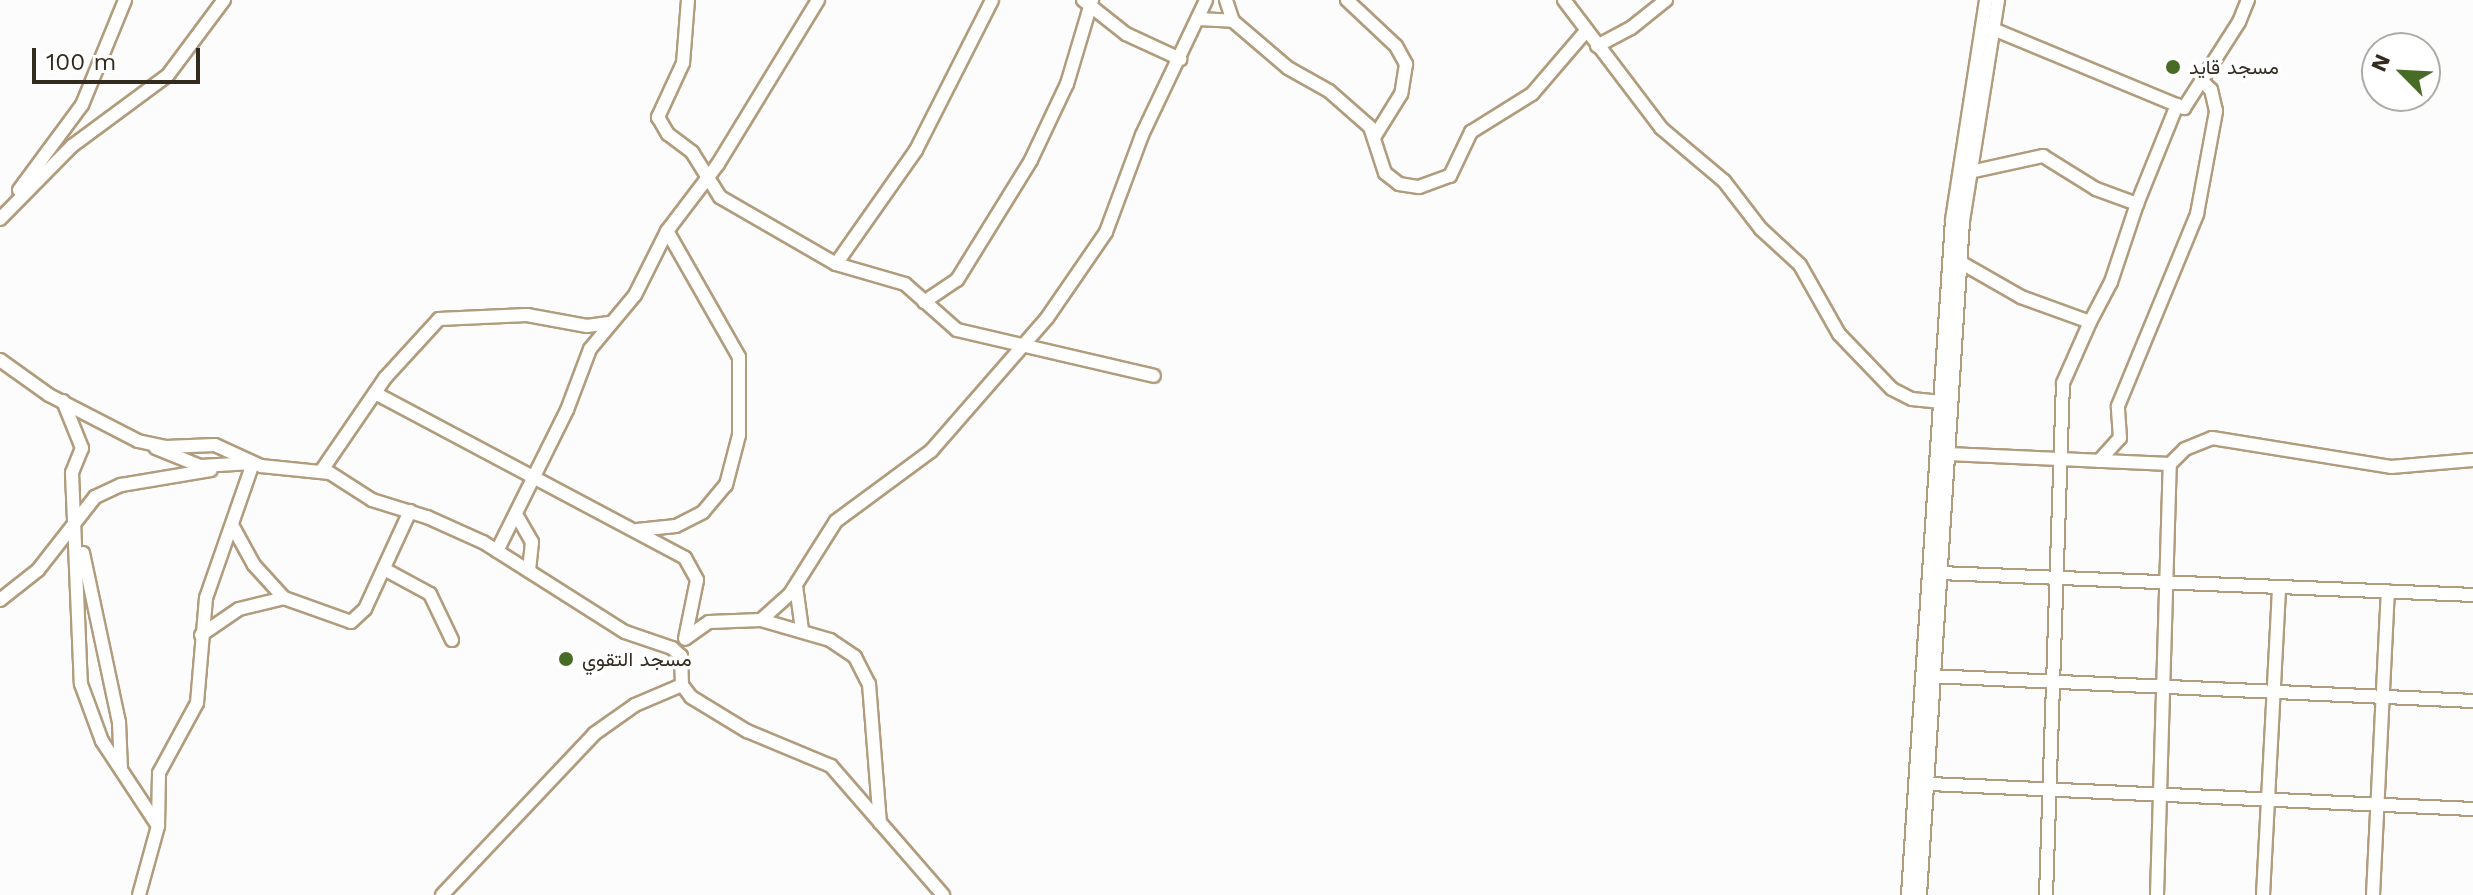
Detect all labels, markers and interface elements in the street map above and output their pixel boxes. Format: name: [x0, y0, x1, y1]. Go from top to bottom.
scale bar: [36, 32, 204, 82]
north arrow: [2361, 32, 2441, 112]
text: 100 m: [46, 48, 116, 76]
text: N: [2366, 50, 2395, 75]
place label: مسجد قايد: [2189, 55, 2279, 79]
marker: مسجد قايد: [2164, 58, 2182, 76]
place label: مسجد التقوي: [582, 647, 692, 671]
marker: مسجد التقوي: [557, 650, 575, 668]

